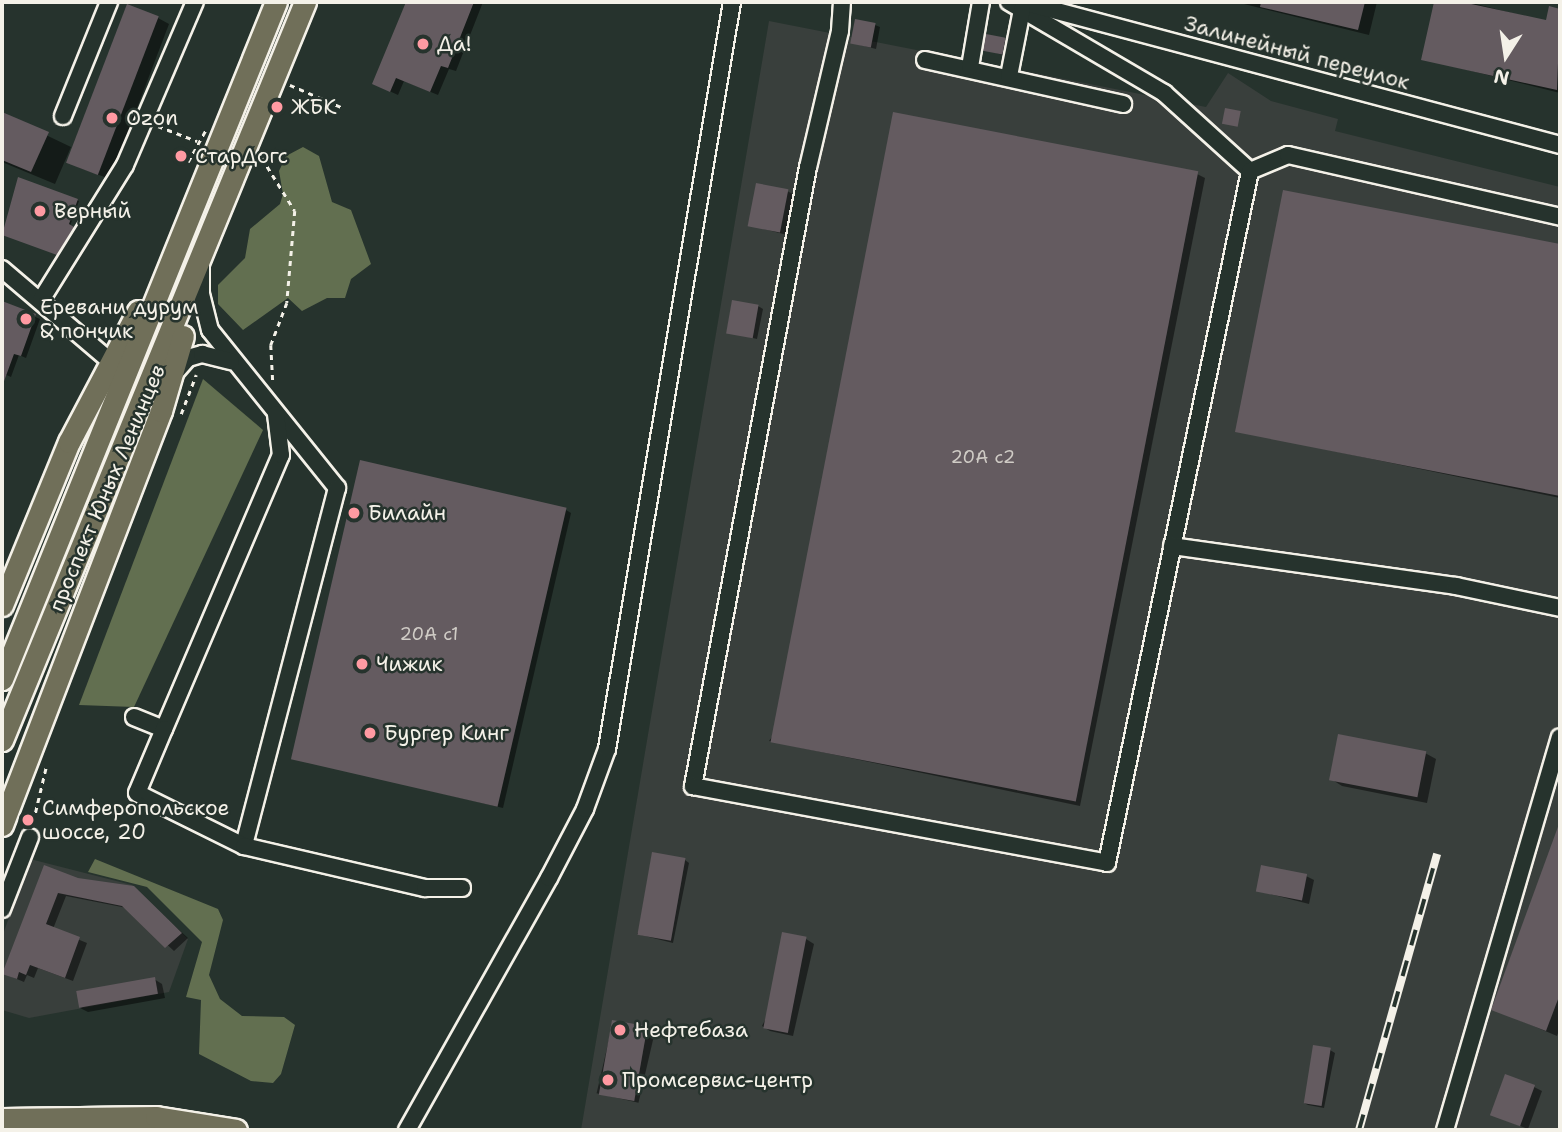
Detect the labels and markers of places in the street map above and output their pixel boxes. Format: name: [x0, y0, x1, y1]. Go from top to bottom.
place label: Да!: [437, 31, 471, 57]
marker: Да!: [415, 36, 431, 52]
place label: ЖБК: [291, 94, 337, 120]
marker: ЖБК: [269, 99, 285, 115]
place label: Ozon: [126, 105, 178, 131]
marker: Ozon: [104, 110, 120, 126]
place label: СтарДогс: [195, 143, 288, 169]
marker: СтарДогс: [173, 148, 189, 164]
place label: Верный: [54, 198, 131, 224]
marker: Верный: [32, 203, 48, 219]
place label: Еревани дурум & пончик: [40, 294, 198, 344]
marker: Еревани дурум & пончик: [18, 311, 34, 327]
place label: Билайн: [368, 500, 446, 526]
marker: Билайн: [346, 505, 362, 521]
place label: Чижик: [376, 651, 443, 677]
marker: Чижик: [354, 656, 370, 672]
place label: Бургер Кинг: [384, 720, 509, 746]
marker: Бургер Кинг: [362, 725, 378, 741]
place label: Симферопольское шоссе, 20: [42, 795, 229, 845]
marker: Симферопольское шоссе, 20: [20, 812, 36, 828]
place label: Нефтебаза: [634, 1017, 748, 1043]
marker: Нефтебаза: [612, 1022, 628, 1038]
place label: Промсервис-центр: [622, 1067, 813, 1093]
marker: Промсервис-центр: [600, 1072, 616, 1088]

